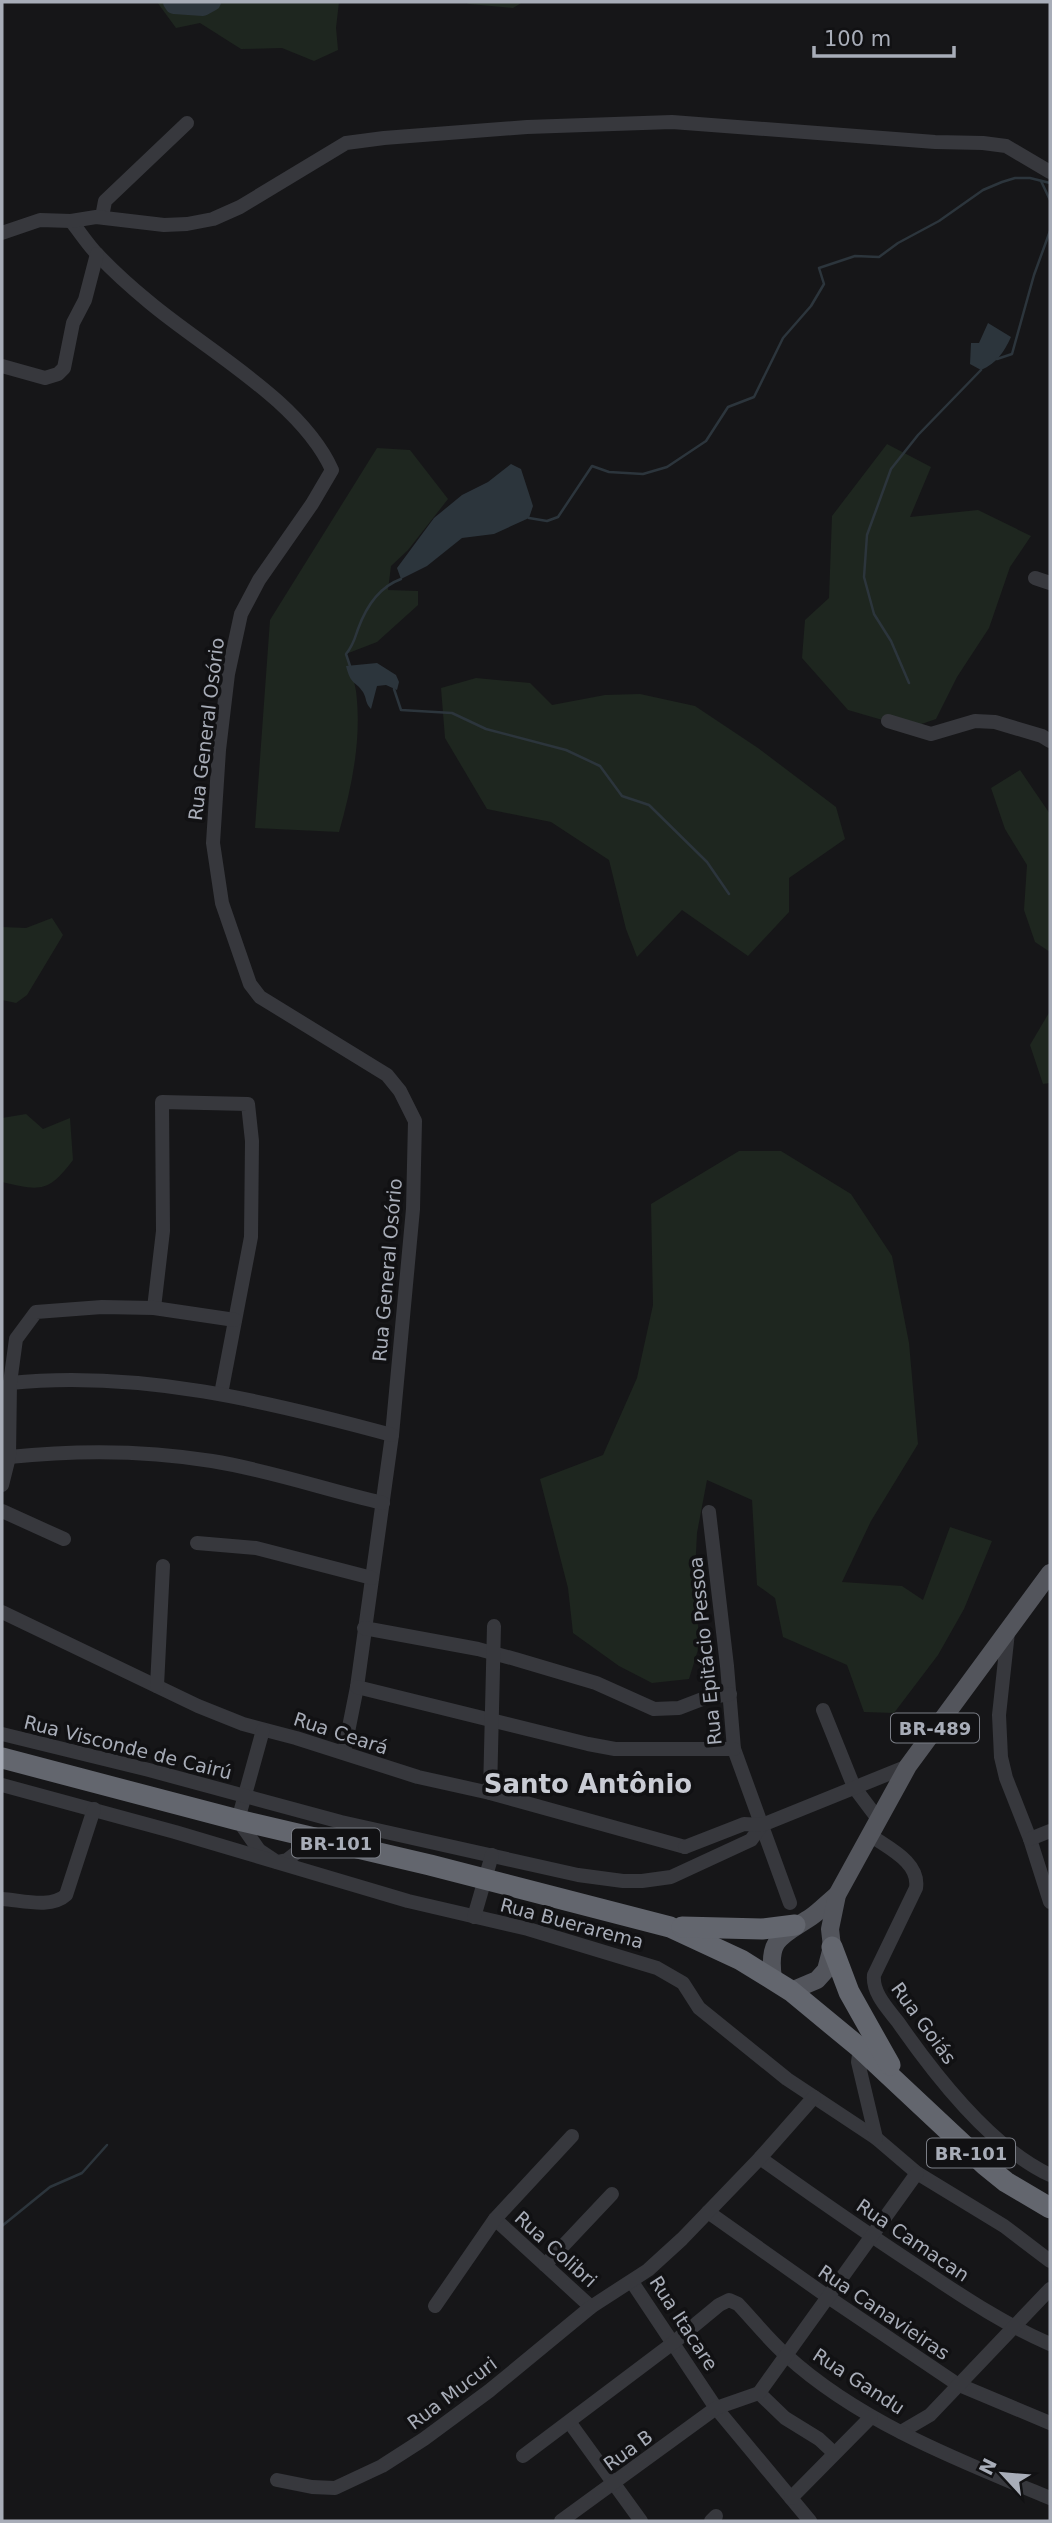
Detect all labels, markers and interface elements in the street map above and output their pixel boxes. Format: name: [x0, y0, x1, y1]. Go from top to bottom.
scale bar: [814, 14, 954, 58]
text: 100 m: [824, 27, 891, 51]
street label: Rua General Osório: [184, 636, 228, 822]
street label: Rua General Osório: [368, 1177, 406, 1363]
street label: Rua Epitácio Pessoa: [684, 1556, 726, 1746]
street label: Rua Ceará: [291, 1707, 391, 1759]
street label: Rua Visconde de Cairú: [22, 1710, 234, 1784]
road number: BR-489: [891, 1714, 979, 1742]
district label: Santo Antônio: [484, 1769, 692, 1799]
road number: BR-101: [292, 1828, 380, 1857]
street label: Rua Buerarema: [498, 1893, 646, 1953]
street label: Rua Goiás: [887, 1978, 961, 2068]
road number: BR-101: [927, 2138, 1015, 2168]
street label: Rua Camacan: [852, 2194, 974, 2286]
street label: Rua Colibri: [510, 2206, 602, 2292]
street label: Rua Canavieiras: [814, 2260, 954, 2364]
street label: Rua Itacare: [645, 2272, 723, 2374]
street label: Rua Gandu: [809, 2343, 909, 2419]
street label: Rua Mucuri: [403, 2352, 501, 2434]
street label: Rua B: [599, 2425, 657, 2475]
north arrow: [968, 2439, 1038, 2509]
text: N: [974, 2455, 1001, 2479]

